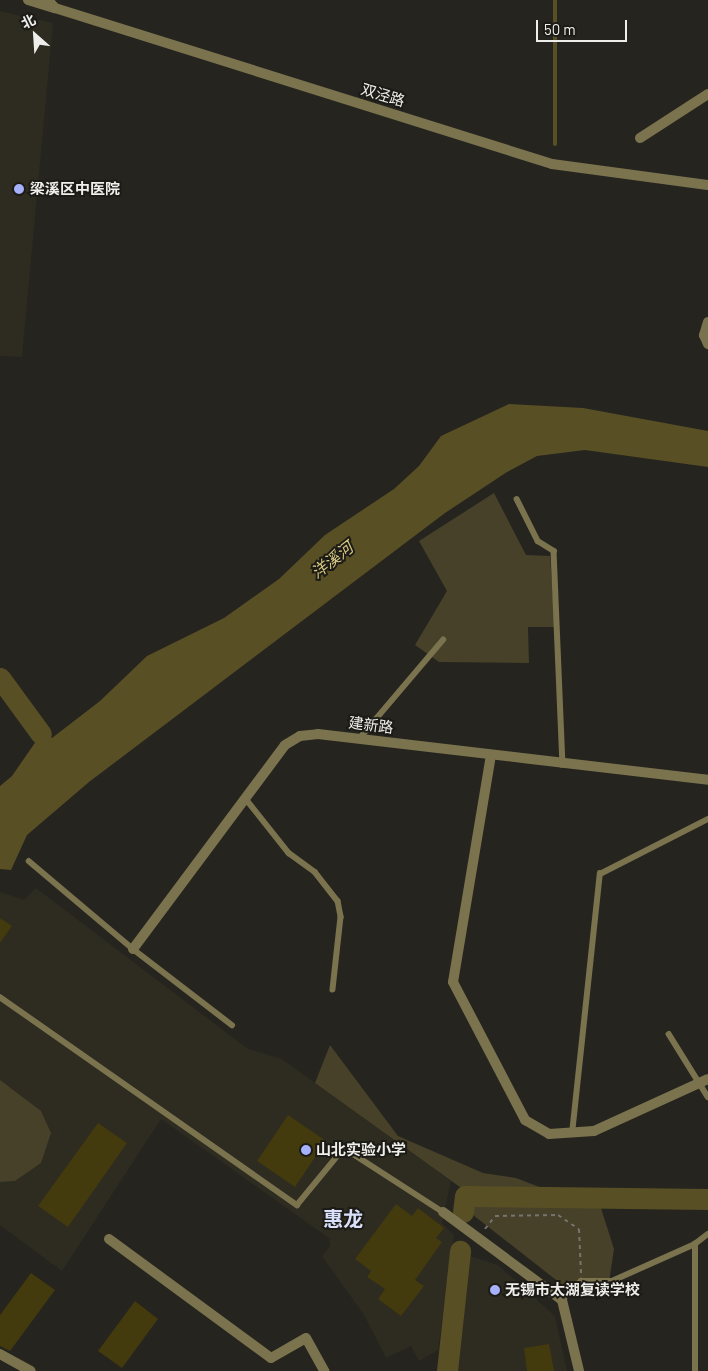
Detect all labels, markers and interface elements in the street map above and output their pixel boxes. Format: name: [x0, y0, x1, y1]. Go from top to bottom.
north arrow: [10, 10, 60, 60]
text: 北: [18, 10, 38, 32]
scale bar: [538, 10, 629, 42]
text: 50 m: [544, 20, 576, 38]
street label: 双泾路: [359, 80, 407, 110]
place label: 梁溪区中医院: [30, 180, 120, 198]
marker: 梁溪区中医院: [12, 182, 26, 196]
water label: 洋溪河: [307, 538, 357, 582]
street label: 建新路: [348, 713, 394, 737]
place label: 山北实验小学: [316, 1141, 406, 1159]
marker: 山北实验小学: [300, 1144, 312, 1156]
district label: 惠龙: [323, 1206, 363, 1230]
place label: 无锡市太湖复读学校: [505, 1281, 640, 1299]
marker: 无锡市太湖复读学校: [489, 1284, 501, 1296]

